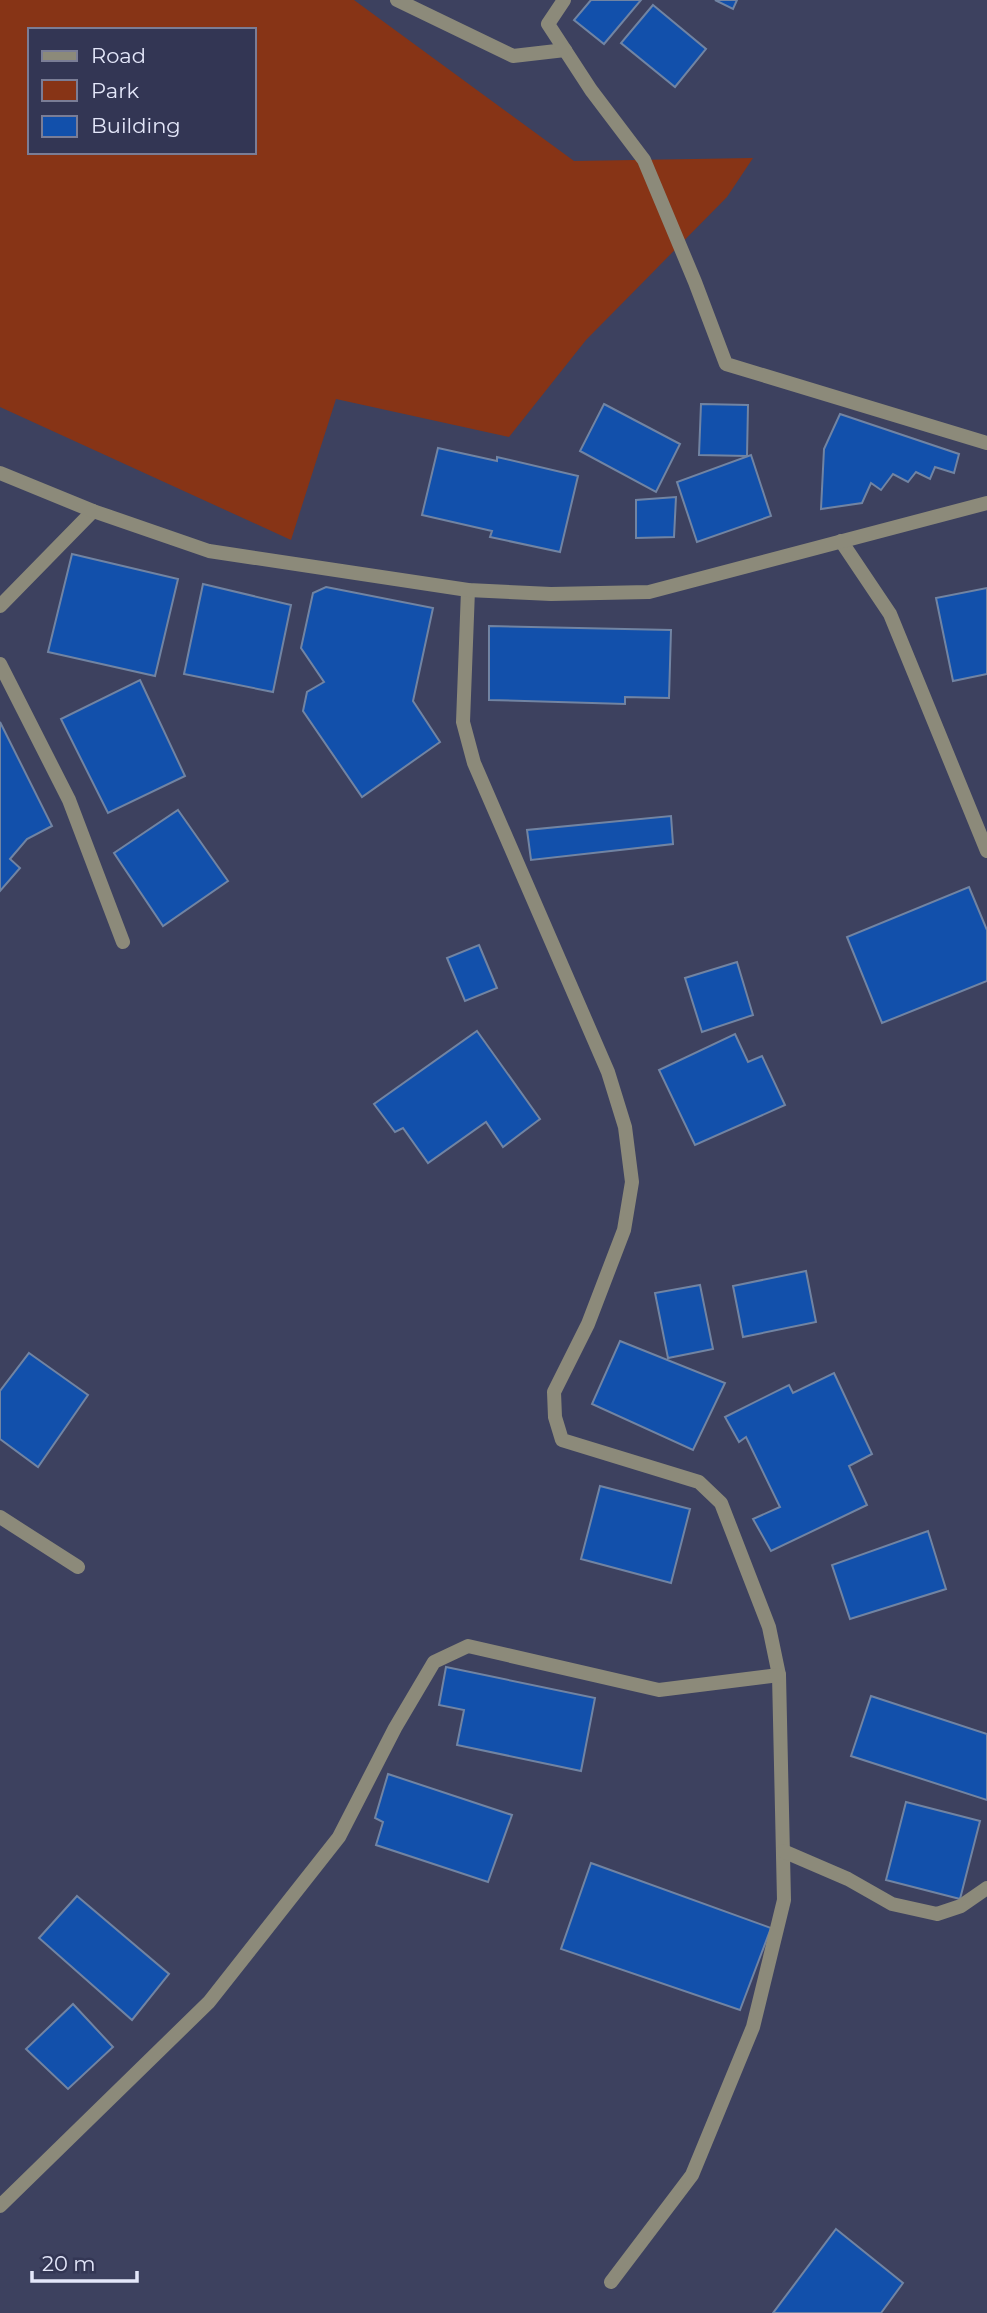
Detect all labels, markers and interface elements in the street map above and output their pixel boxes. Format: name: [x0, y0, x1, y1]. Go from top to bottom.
legend: [28, 28, 256, 154]
text: Road: [91, 43, 146, 68]
text: Park: [91, 78, 139, 103]
text: Building: [91, 113, 181, 138]
scale bar: [32, 2240, 136, 2284]
text: 20 m: [42, 2251, 96, 2276]

